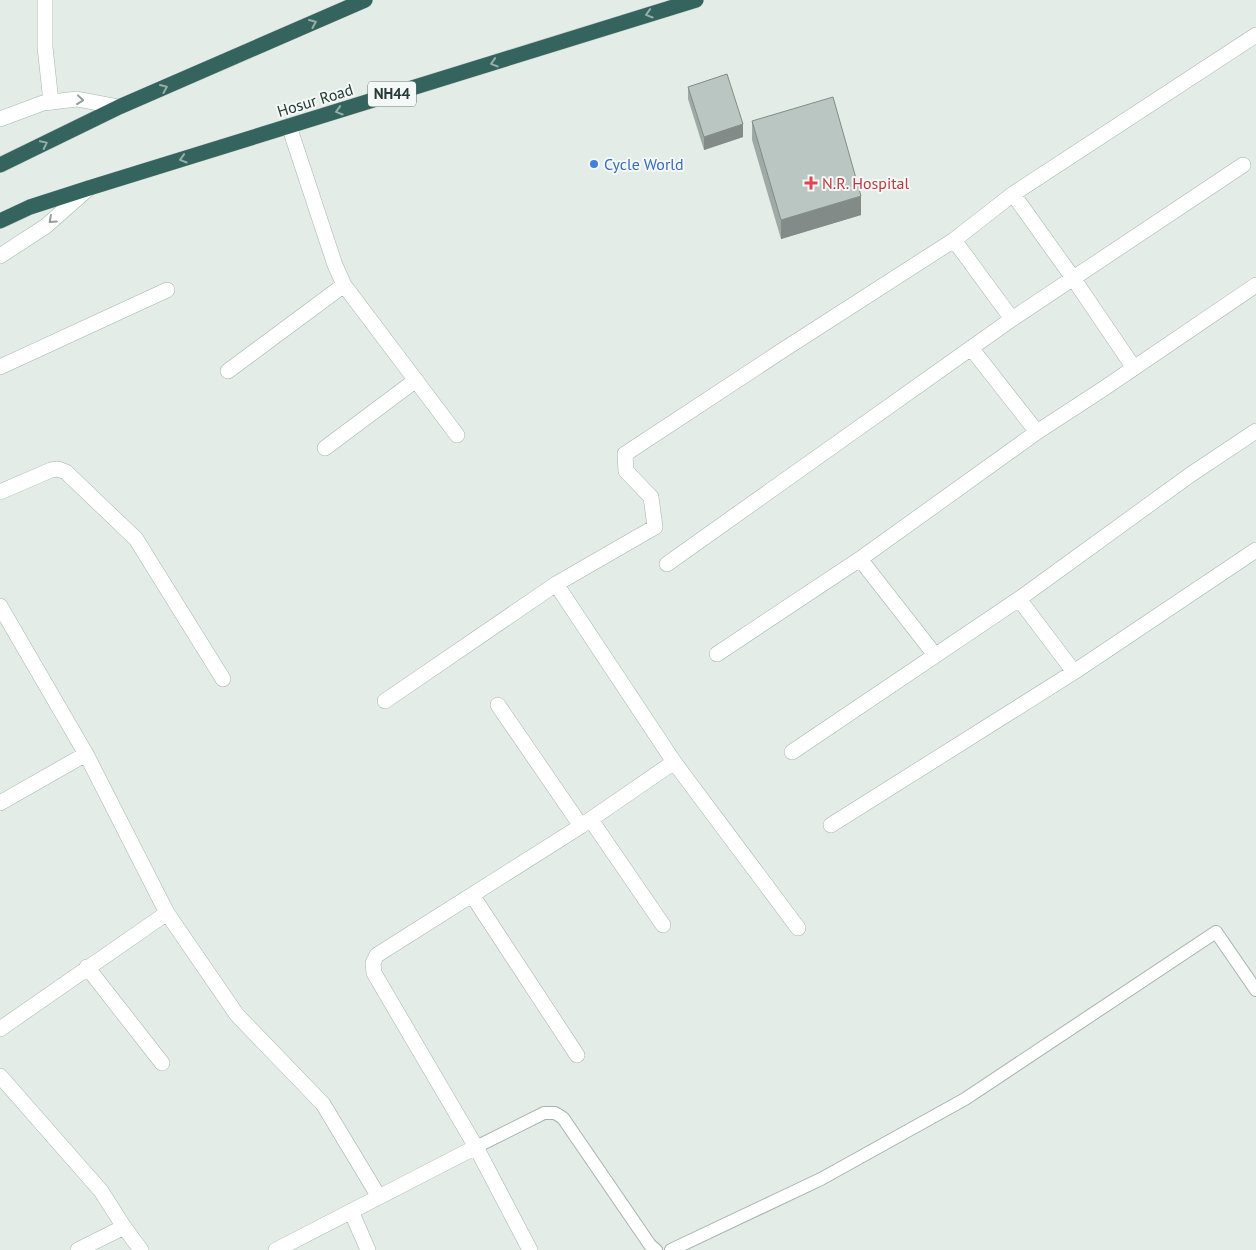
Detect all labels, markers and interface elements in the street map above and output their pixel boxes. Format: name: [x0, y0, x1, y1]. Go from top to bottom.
one-way arrow: [645, 9, 654, 19]
one-way arrow: [308, 18, 317, 29]
one-way arrow: [490, 57, 499, 67]
street label: Hosur Road: [275, 79, 355, 121]
road number: NH44: [368, 82, 416, 106]
one-way arrow: [159, 83, 168, 94]
one-way arrow: [77, 94, 85, 105]
one-way arrow: [335, 105, 343, 115]
one-way arrow: [39, 140, 48, 150]
one-way arrow: [180, 153, 188, 163]
place label: Cycle World: [604, 154, 684, 174]
marker: Cycle World: [588, 158, 600, 170]
place label: N.R. Hospital: [822, 173, 910, 193]
marker: N.R. Hospital: [804, 176, 818, 190]
one-way arrow: [49, 214, 58, 223]

